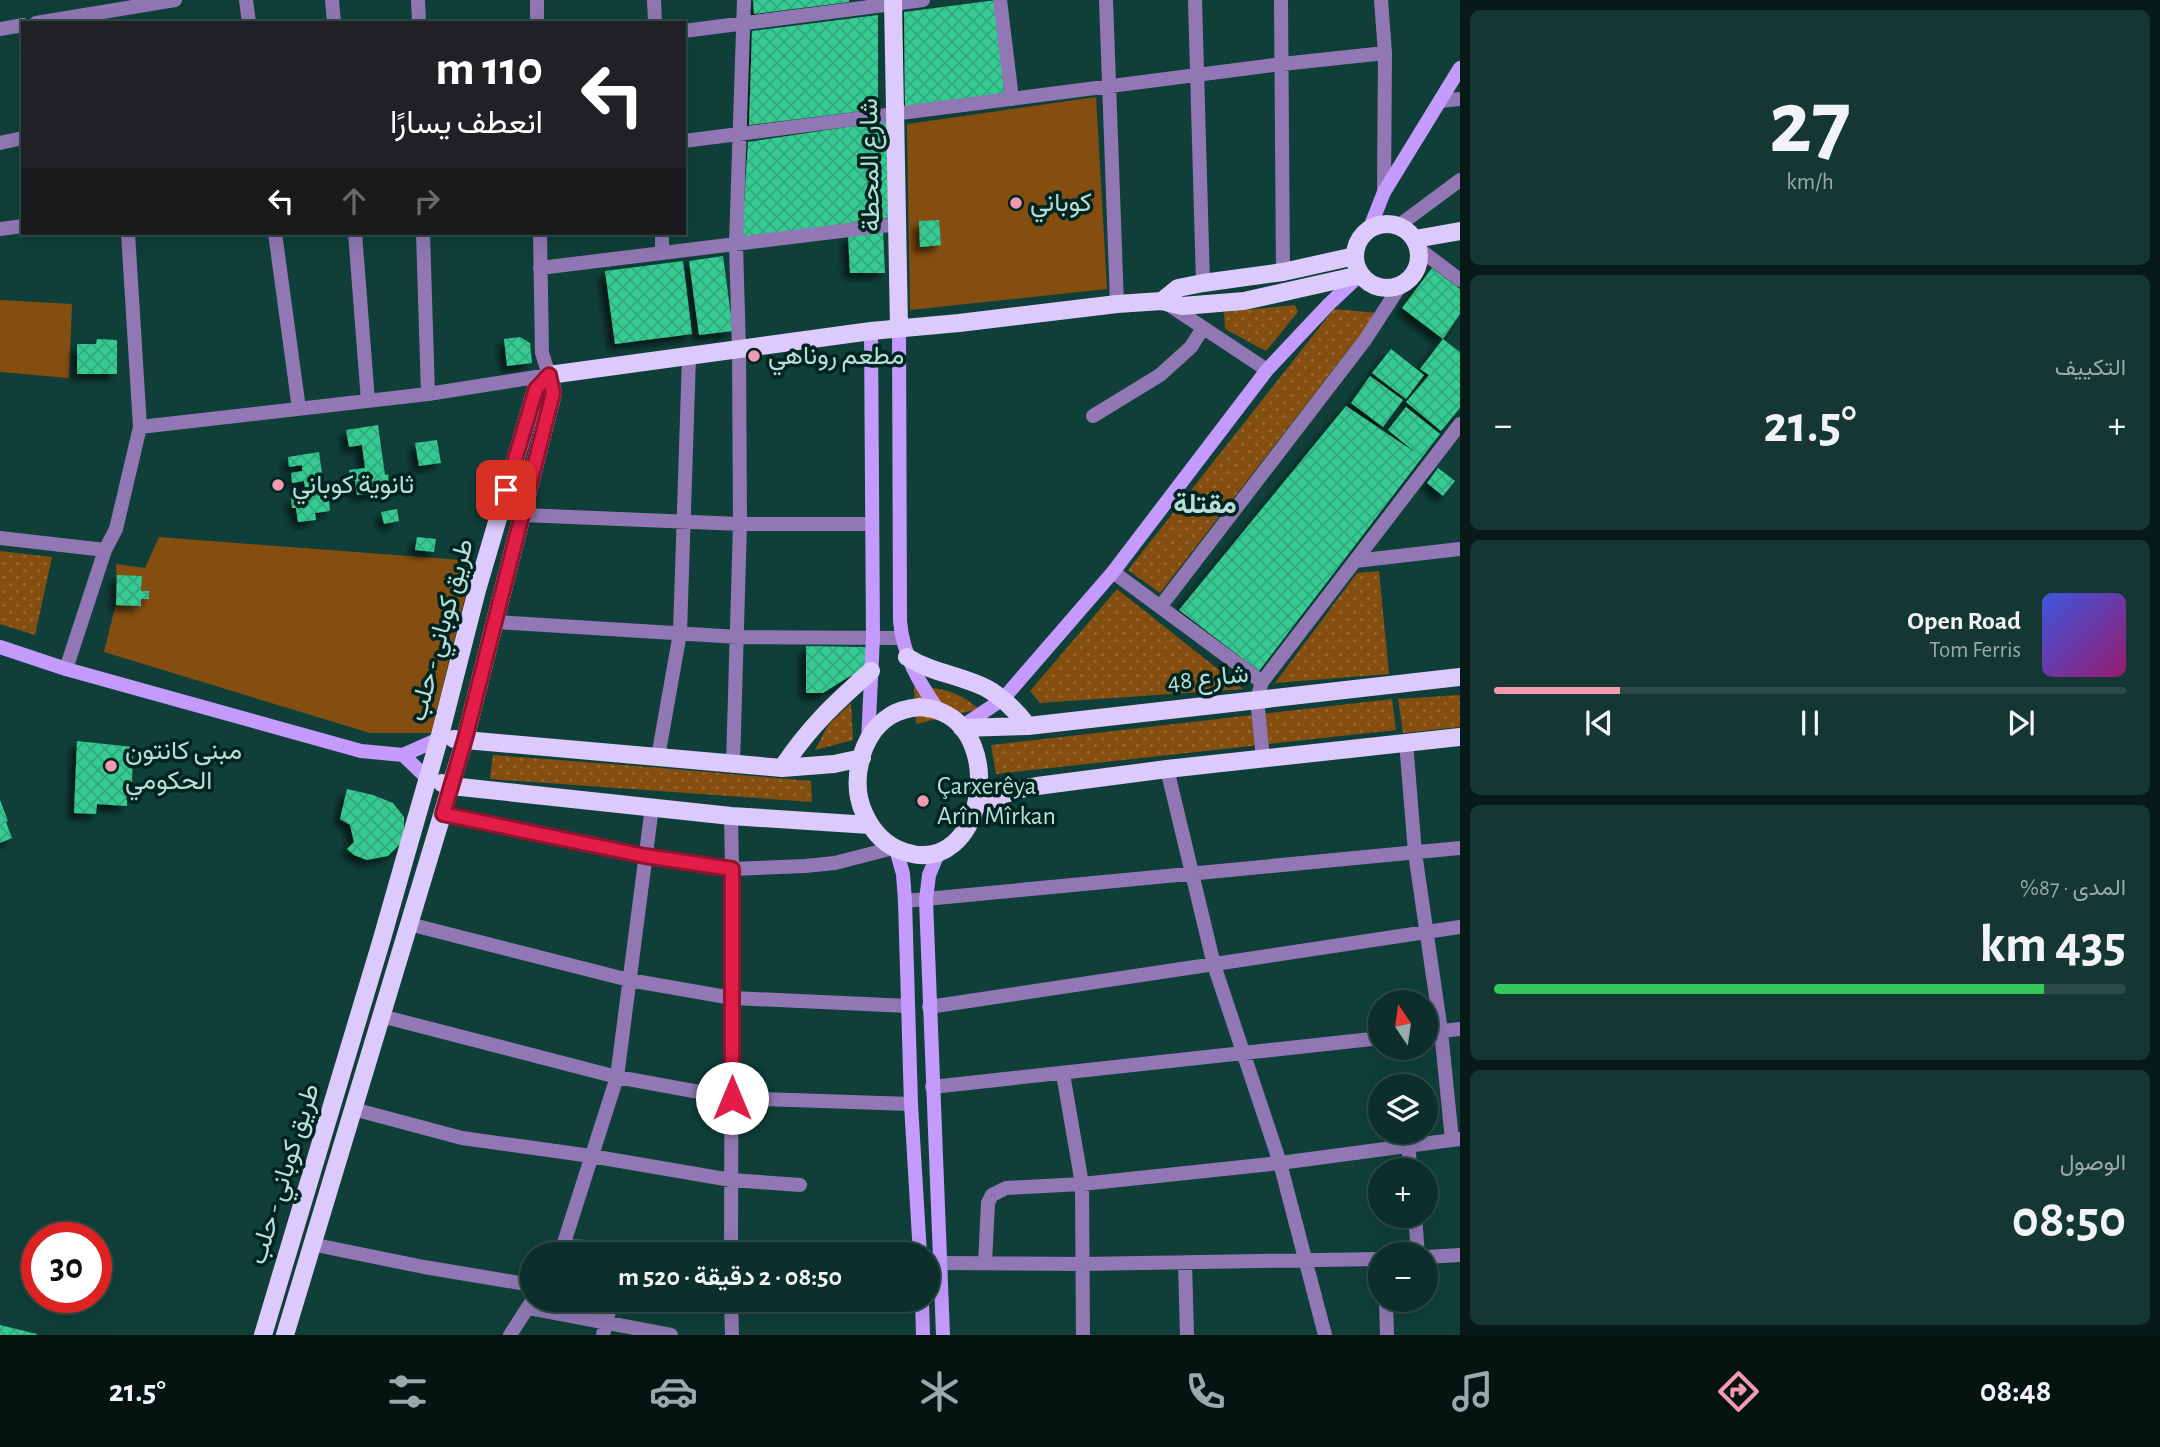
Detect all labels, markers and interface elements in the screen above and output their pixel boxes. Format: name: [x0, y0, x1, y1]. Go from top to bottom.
text: 110 m: [435, 45, 543, 94]
icon: left: [567, 49, 658, 140]
text: 27: [1769, 78, 1851, 169]
street label: شارع المحطة: [856, 98, 888, 232]
text: انعطف يسارًا: [390, 107, 543, 139]
text: km/h: [1786, 171, 1834, 194]
icon: left: [262, 182, 300, 220]
icon: ahead: [335, 182, 373, 220]
icon: right: [408, 182, 446, 220]
place label: كوباني: [1030, 190, 1092, 223]
marker: كوباني: [1008, 195, 1024, 211]
place label: مطعم روناهي: [768, 343, 904, 376]
marker: مطعم روناهي: [746, 348, 762, 364]
text: التكييف: [2055, 357, 2126, 380]
text: 21.5°: [1764, 399, 1856, 451]
text: −: [1494, 407, 1512, 445]
text: +: [2108, 407, 2126, 445]
pin: [476, 460, 536, 520]
icon: arrive: [487, 471, 525, 509]
place label: ثانوية كوباني: [292, 472, 414, 505]
marker: ثانوية كوباني: [270, 477, 286, 493]
district label: مقتلة: [1173, 491, 1237, 519]
street label: طريق كوباني - حلب: [404, 536, 485, 726]
text: Open Road: [1907, 608, 2021, 634]
text: Tom Ferris: [1929, 639, 2021, 662]
street label: 48 شارع: [1166, 661, 1250, 699]
icon: previous: [1580, 704, 1618, 742]
icon: pause: [1791, 704, 1829, 742]
icon: next: [2002, 704, 2040, 742]
place label: مبنى كانتون الحكومي: [125, 738, 242, 801]
marker: مبنى كانتون الحكومي: [103, 758, 119, 774]
place label: Çarxerêya Arîn Mîrkan: [937, 773, 1056, 829]
marker: Çarxerêya Arîn Mîrkan: [915, 793, 931, 809]
text: المدى · 87%: [2020, 877, 2126, 900]
text: 435 km: [1979, 919, 2126, 971]
north arrow: [1368, 990, 1438, 1060]
map controls: [1368, 990, 1438, 1312]
position arrow: [695, 1061, 769, 1135]
button: layers: [1368, 1074, 1438, 1144]
street label: طريق كوباني - حلب: [244, 1080, 331, 1270]
text: الوصول: [2060, 1152, 2126, 1175]
button: +: [1368, 1158, 1438, 1228]
text: 08:50: [2012, 1194, 2126, 1246]
speed limit sign: 30: [21, 1222, 112, 1313]
button: −: [1368, 1242, 1438, 1312]
text: 08:50 · 2 دقيقة · 520 m: [618, 1264, 842, 1290]
icon: filters: [383, 1367, 432, 1416]
icon: car: [649, 1367, 698, 1416]
icon: climate: [915, 1367, 964, 1416]
icon: phone: [1181, 1367, 1230, 1416]
icon: music: [1448, 1367, 1497, 1416]
icon: directions: [1714, 1367, 1763, 1416]
text: 21.5°: [109, 1375, 166, 1407]
text: 08:48: [1980, 1375, 2051, 1407]

